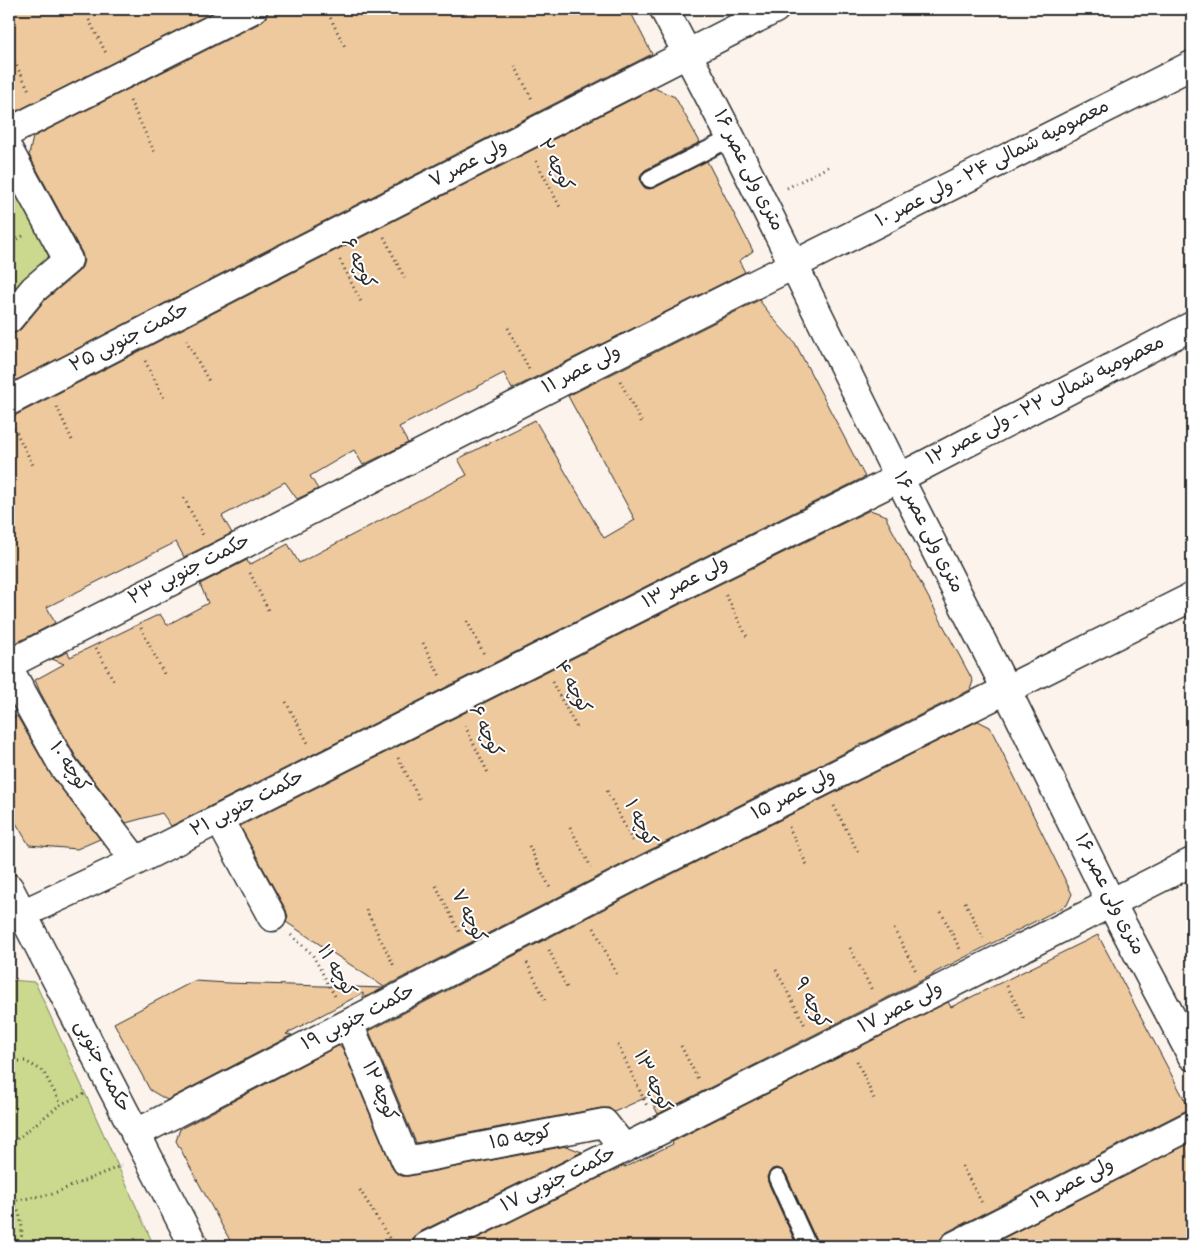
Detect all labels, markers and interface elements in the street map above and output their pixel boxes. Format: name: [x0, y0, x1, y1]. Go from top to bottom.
street label: معصومیه شمالی ۲۴ - ولی عصر ۱۰: [872, 96, 1114, 234]
street label: ۱۶ متری ولی عصر: [707, 106, 787, 236]
street label: ولی عصر ۷: [426, 136, 512, 194]
street label: کوچه ۲: [531, 136, 577, 196]
street label: کوچه ۶: [335, 234, 379, 294]
street label: حکمت جنوبی ۲۵: [66, 299, 194, 379]
street label: معصومیه شمالی ۲۲ - ولی عصر ۱۲: [923, 332, 1169, 472]
street label: ولی عصر ۱۱: [539, 341, 625, 401]
street label: ۱۶ متری ولی عصر: [887, 468, 967, 598]
street label: حکمت جنوبی ۲۳: [125, 530, 255, 612]
street label: ولی عصر ۱۳: [639, 553, 733, 615]
street label: کوچه ۴: [547, 657, 595, 719]
street label: کوچه ۶: [462, 702, 506, 762]
street label: کوچه ۱۰: [43, 738, 93, 798]
street label: ولی عصر ۱۵: [748, 765, 840, 827]
street label: حکمت جنوبی ۲۱: [187, 766, 309, 844]
street label: کوچه ۱: [617, 796, 661, 852]
street label: ۱۶ متری ولی عصر: [1068, 830, 1148, 960]
street label: کوچه ۷: [444, 886, 490, 948]
street label: کوچه ۱۱: [310, 942, 360, 1002]
street label: کوچه ۹: [787, 974, 833, 1034]
street label: ولی عصر ۱۷: [855, 978, 947, 1040]
street label: حکمت جنوبی ۱۹: [299, 981, 419, 1057]
street label: حکمت جنوبی: [68, 1017, 134, 1117]
street label: کوچه ۱۳: [627, 1047, 675, 1117]
street label: کوچه ۱۲: [355, 1059, 401, 1125]
street label: کوچه ۱۵: [488, 1122, 554, 1156]
street label: حکمت جنوبی ۱۷: [498, 1143, 620, 1219]
street label: ولی عصر ۱۹: [1028, 1154, 1118, 1216]

